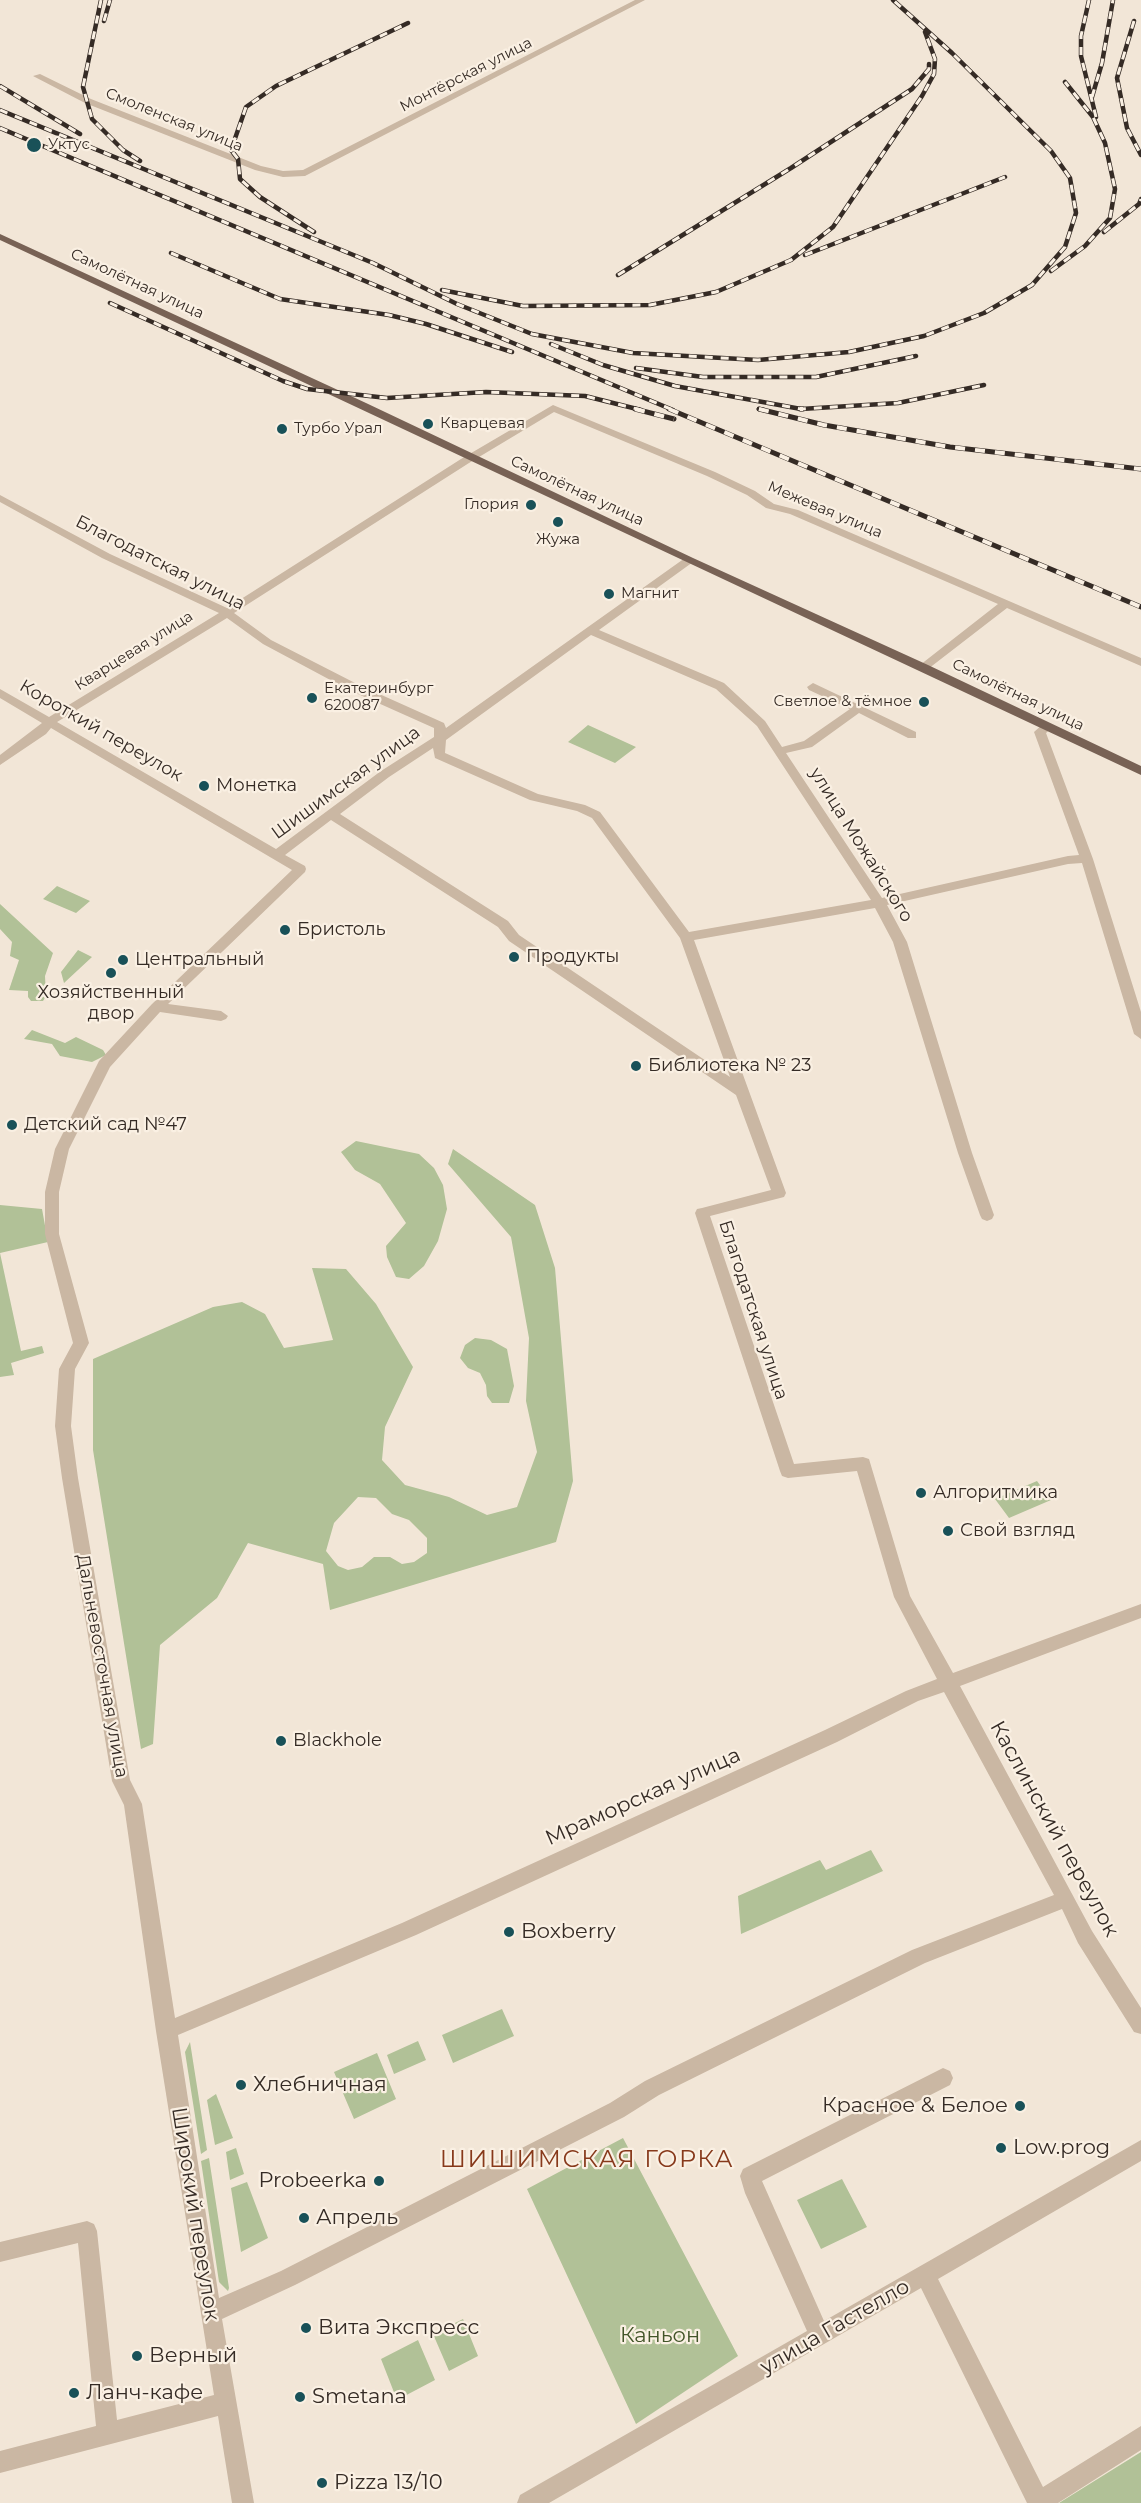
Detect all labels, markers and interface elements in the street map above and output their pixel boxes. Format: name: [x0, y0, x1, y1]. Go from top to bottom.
street label: Монтёрская улица: [397, 34, 535, 116]
street label: Смоленская улица: [103, 84, 245, 156]
marker: Уктус: [25, 136, 43, 154]
place label: Уктус: [48, 136, 90, 154]
street label: Самолётная улица: [68, 245, 206, 323]
place label: Кварцевая: [440, 415, 525, 433]
marker: Кварцевая: [421, 417, 435, 431]
place label: Турбо Урал: [294, 420, 382, 438]
marker: Турбо Урал: [275, 422, 289, 436]
street label: Самолётная улица: [508, 452, 646, 530]
street label: Межевая улица: [765, 478, 885, 542]
place label: Глория: [464, 496, 519, 514]
marker: Глория: [524, 498, 538, 512]
street label: Благодатская улица: [72, 511, 248, 615]
marker: Жужа: [551, 515, 565, 529]
place label: Жужа: [536, 531, 580, 549]
place label: Магнит: [621, 585, 679, 603]
marker: Магнит: [602, 587, 616, 601]
street label: Кварцевая улица: [72, 607, 196, 695]
street label: Самолётная улица: [949, 655, 1087, 735]
street label: Короткий переулок: [16, 675, 186, 787]
place label: Екатеринбург 620087: [324, 680, 433, 715]
marker: Екатеринбург 620087: [305, 691, 319, 705]
place label: Светлое & тёмное: [774, 693, 912, 711]
marker: Светлое & тёмное: [917, 695, 931, 709]
street label: Шишимская улица: [268, 722, 424, 844]
street label: улица Можайского: [805, 764, 917, 926]
place label: Монетка: [216, 775, 297, 797]
marker: Монетка: [197, 779, 211, 793]
place label: Бристоль: [297, 919, 386, 941]
marker: Бристоль: [278, 923, 292, 937]
place label: Продукты: [526, 946, 619, 968]
place label: Центральный: [135, 949, 264, 971]
marker: Продукты: [507, 950, 521, 964]
marker: Центральный: [116, 953, 130, 967]
marker: Хозяйственный двор: [104, 966, 118, 980]
place label: Хозяйственный двор: [38, 982, 184, 1024]
place label: Библиотека № 23: [648, 1055, 811, 1077]
marker: Библиотека № 23: [629, 1059, 643, 1073]
place label: Детский сад №47: [24, 1114, 187, 1136]
marker: Детский сад №47: [5, 1118, 19, 1132]
street label: Благодатская улица: [714, 1218, 792, 1402]
place label: Алгоритмика: [933, 1482, 1058, 1504]
marker: Алгоритмика: [914, 1486, 928, 1500]
place label: Свой взгляд: [960, 1520, 1075, 1542]
marker: Свой взгляд: [941, 1524, 955, 1538]
street label: Дальневосточная улица: [72, 1552, 132, 1780]
street label: Каслинский переулок: [984, 1717, 1124, 1941]
place label: Blackhole: [293, 1730, 382, 1752]
marker: Blackhole: [274, 1734, 288, 1748]
street label: Мраморская улица: [541, 1743, 745, 1851]
place label: Boxberry: [521, 1919, 616, 1945]
marker: Boxberry: [502, 1925, 516, 1939]
place label: Хлебничная: [253, 2072, 387, 2098]
marker: Хлебничная: [234, 2078, 248, 2092]
place label: Красное & Белое: [822, 2093, 1008, 2119]
marker: Красное & Белое: [1013, 2099, 1027, 2113]
street label: Широкий переулок: [166, 2105, 224, 2323]
place label: Low.prog: [1013, 2135, 1110, 2161]
marker: Low.prog: [994, 2141, 1008, 2155]
district label: ШИШИМСКАЯ ГОРКА: [440, 2146, 734, 2174]
place label: Probeerka: [258, 2168, 367, 2194]
marker: Probeerka: [372, 2174, 386, 2188]
place label: Апрель: [316, 2205, 398, 2231]
marker: Апрель: [297, 2211, 311, 2225]
street label: улица Гастелло: [756, 2274, 914, 2380]
place label: Вита Экспресс: [318, 2315, 479, 2341]
marker: Вита Экспресс: [299, 2321, 313, 2335]
park label: Каньон: [620, 2323, 700, 2349]
place label: Верный: [149, 2343, 237, 2369]
marker: Верный: [130, 2349, 144, 2363]
place label: Ланч-кафе: [86, 2380, 203, 2406]
place label: Smetana: [312, 2384, 407, 2410]
marker: Ланч-кафе: [67, 2386, 81, 2400]
marker: Smetana: [293, 2390, 307, 2404]
place label: Pizza 13/10: [334, 2470, 443, 2496]
marker: Pizza 13/10: [315, 2476, 329, 2490]

